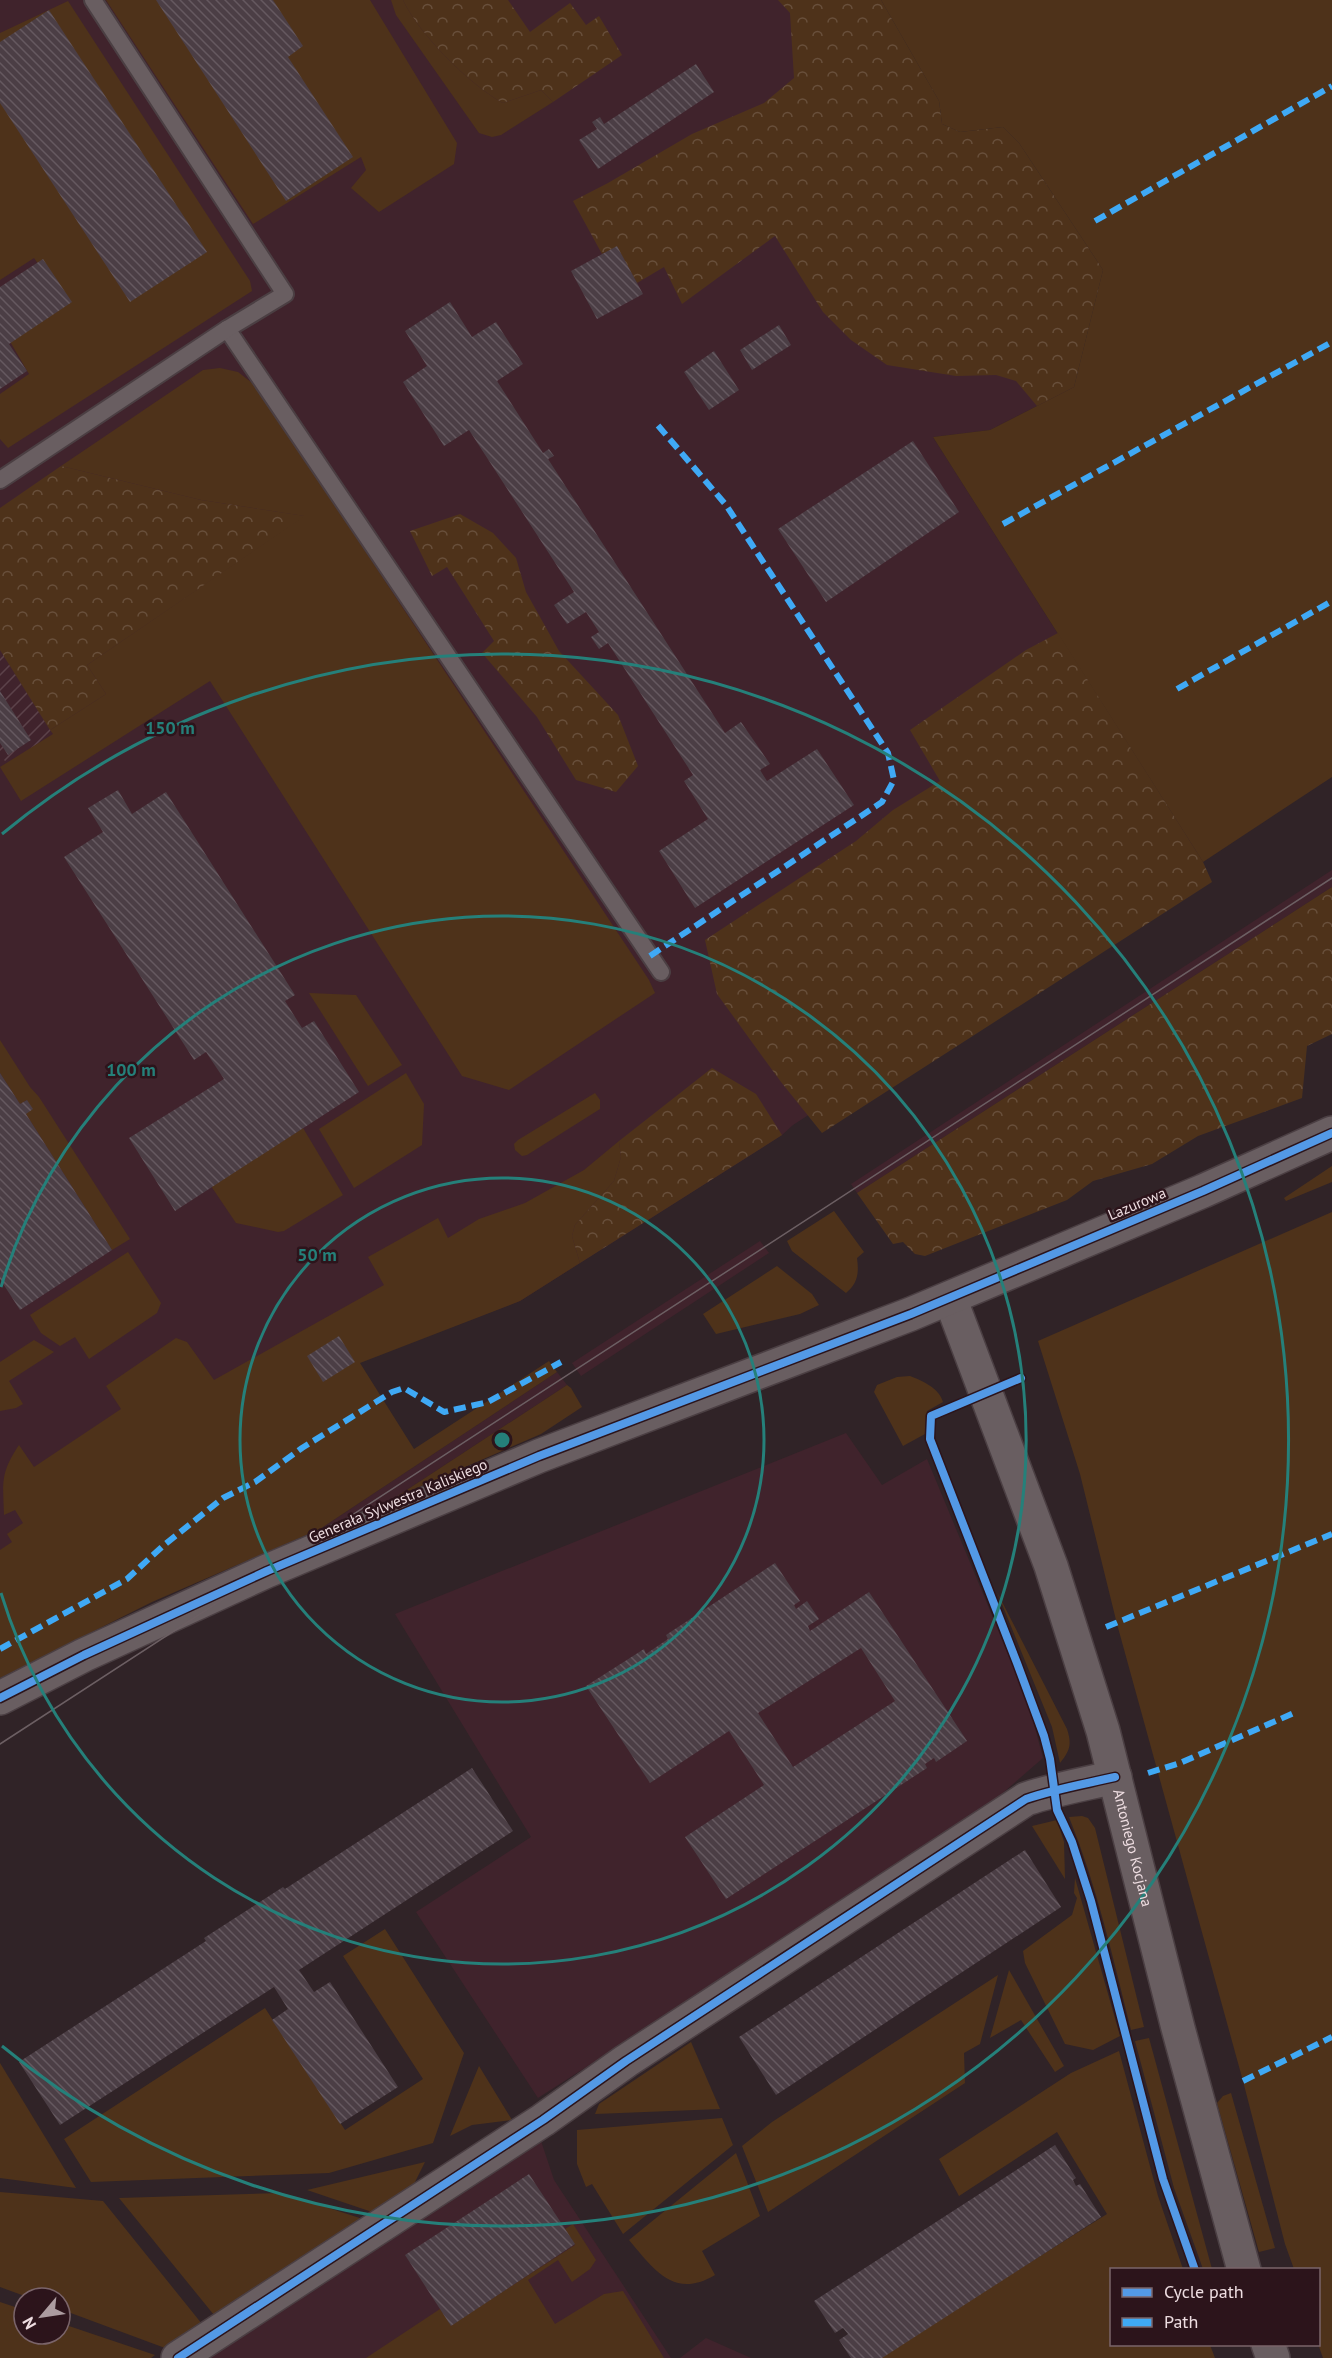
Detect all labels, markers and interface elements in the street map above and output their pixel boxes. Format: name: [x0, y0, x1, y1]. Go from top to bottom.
text: 150 m: [145, 716, 195, 739]
text: 100 m: [106, 1058, 156, 1081]
street label: Lazurowa: [1105, 1183, 1169, 1224]
text: 50 m: [297, 1243, 337, 1266]
centre of rings: [492, 1430, 512, 1450]
street label: Generała Sylwestra Kaliskiego: [306, 1454, 490, 1547]
street label: Antoniego Kocjana: [1109, 1787, 1157, 1908]
legend: [1110, 2268, 1320, 2346]
text: Cycle path: [1164, 2280, 1244, 2303]
north arrow: [12, 2286, 72, 2346]
text: Path: [1164, 2310, 1198, 2333]
text: N: [18, 2314, 40, 2333]

